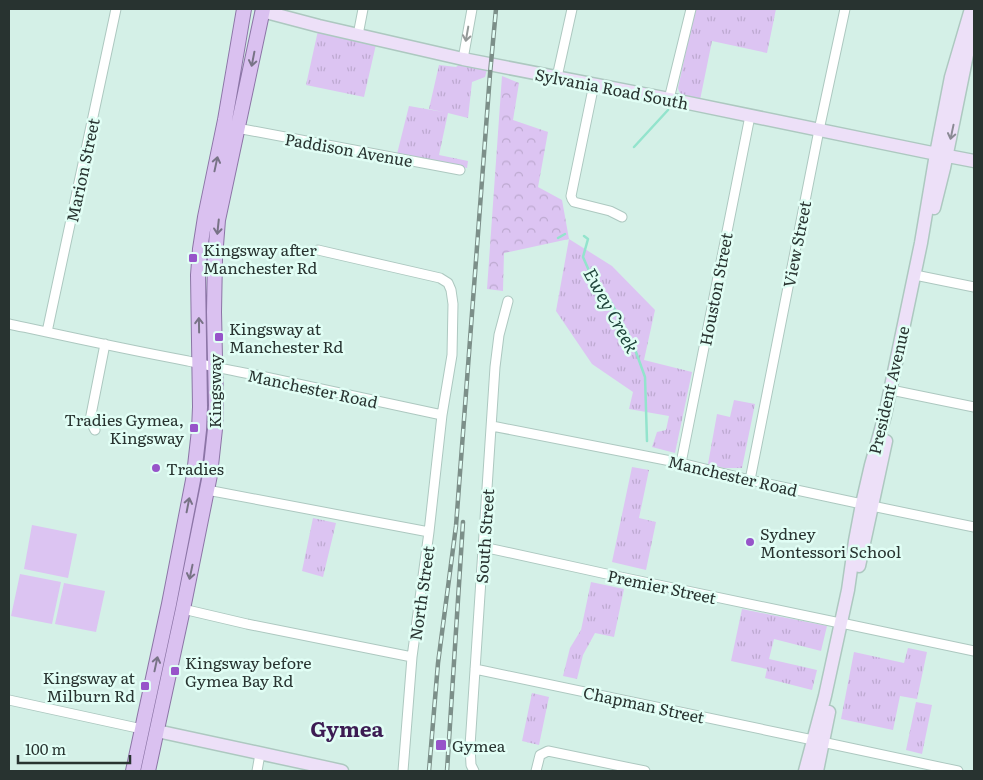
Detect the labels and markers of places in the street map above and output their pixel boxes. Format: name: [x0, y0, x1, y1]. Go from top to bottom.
place label: Kingsway after Manchester Rd: [203, 237, 318, 279]
marker: Kingsway after Manchester Rd: [187, 252, 199, 264]
place label: Kingsway at Manchester Rd: [229, 316, 344, 358]
marker: Kingsway at Manchester Rd: [213, 331, 225, 343]
place label: Tradies Gymea, Kingsway: [64, 407, 185, 449]
marker: Tradies Gymea, Kingsway: [188, 422, 200, 434]
place label: Tradies: [166, 456, 224, 480]
marker: Tradies: [150, 462, 162, 474]
place label: Sydney Montessori School: [760, 521, 901, 563]
marker: Sydney Montessori School: [744, 536, 756, 548]
place label: Kingsway before Gymea Bay Rd: [185, 650, 312, 692]
place label: Kingsway at Milburn Rd: [43, 665, 136, 707]
marker: Kingsway before Gymea Bay Rd: [169, 665, 181, 677]
marker: Kingsway at Milburn Rd: [139, 680, 151, 692]
place label: Gymea: [452, 733, 506, 757]
marker: Gymea: [434, 738, 448, 752]

